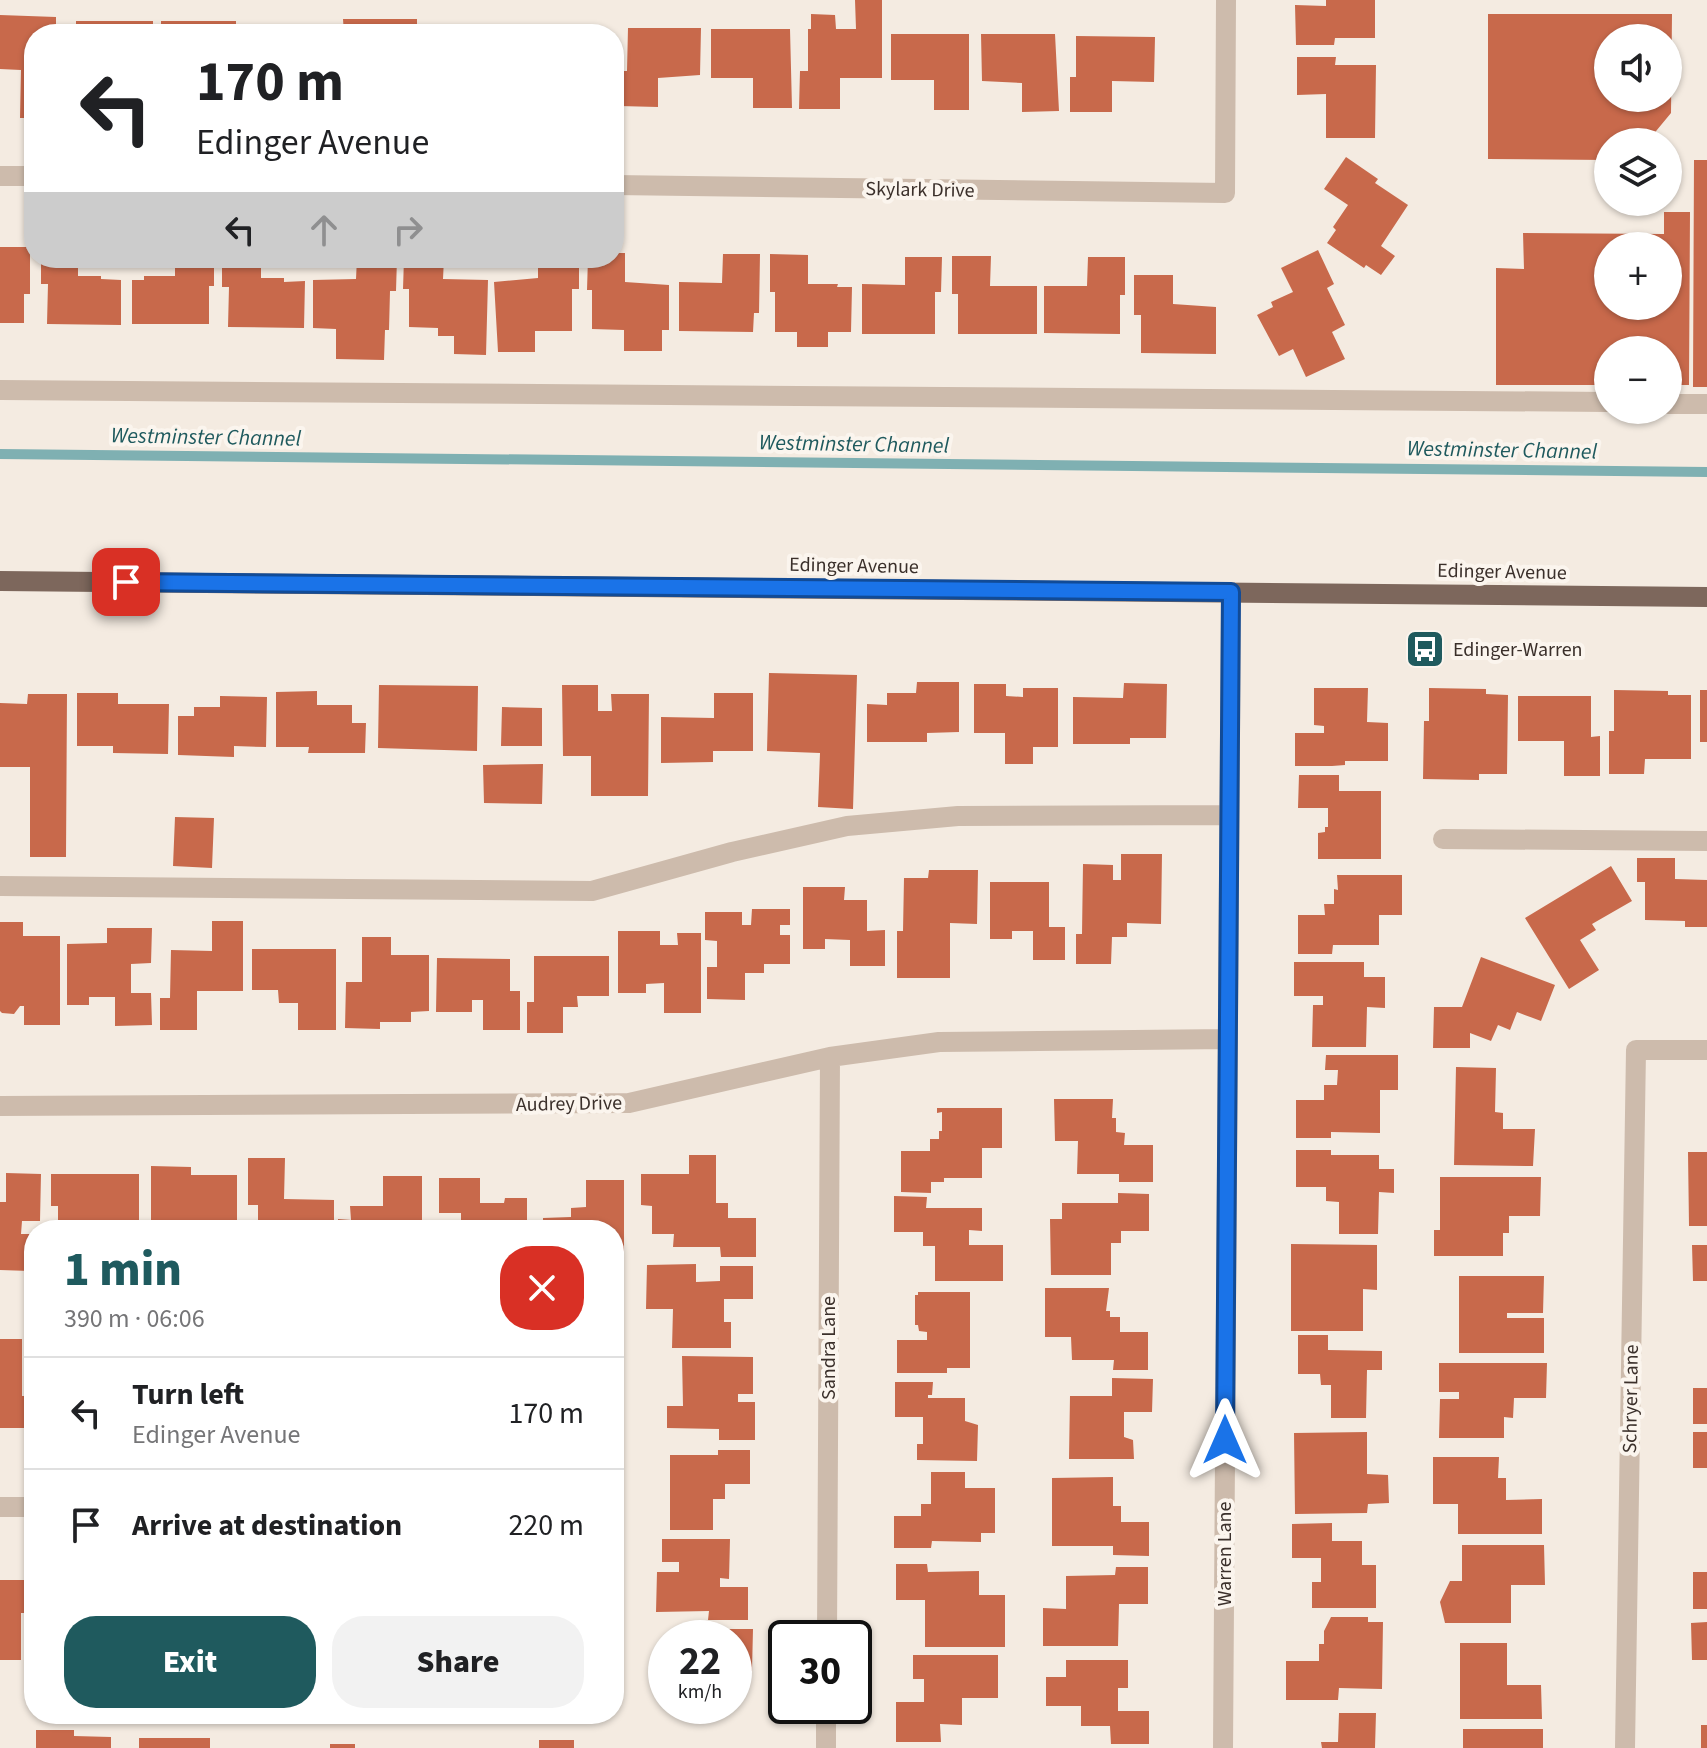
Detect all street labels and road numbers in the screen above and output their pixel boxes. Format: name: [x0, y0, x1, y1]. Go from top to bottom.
street label: Skylark Drive: [865, 175, 975, 205]
street label: Edinger Avenue: [789, 551, 919, 581]
street label: Edinger Avenue: [1437, 557, 1567, 587]
street label: Audrey Drive: [516, 1089, 622, 1119]
street label: Sandra Lane: [815, 1296, 843, 1400]
street label: Schryer Lane: [1616, 1344, 1646, 1454]
street label: Warren Lane: [1211, 1502, 1239, 1606]

